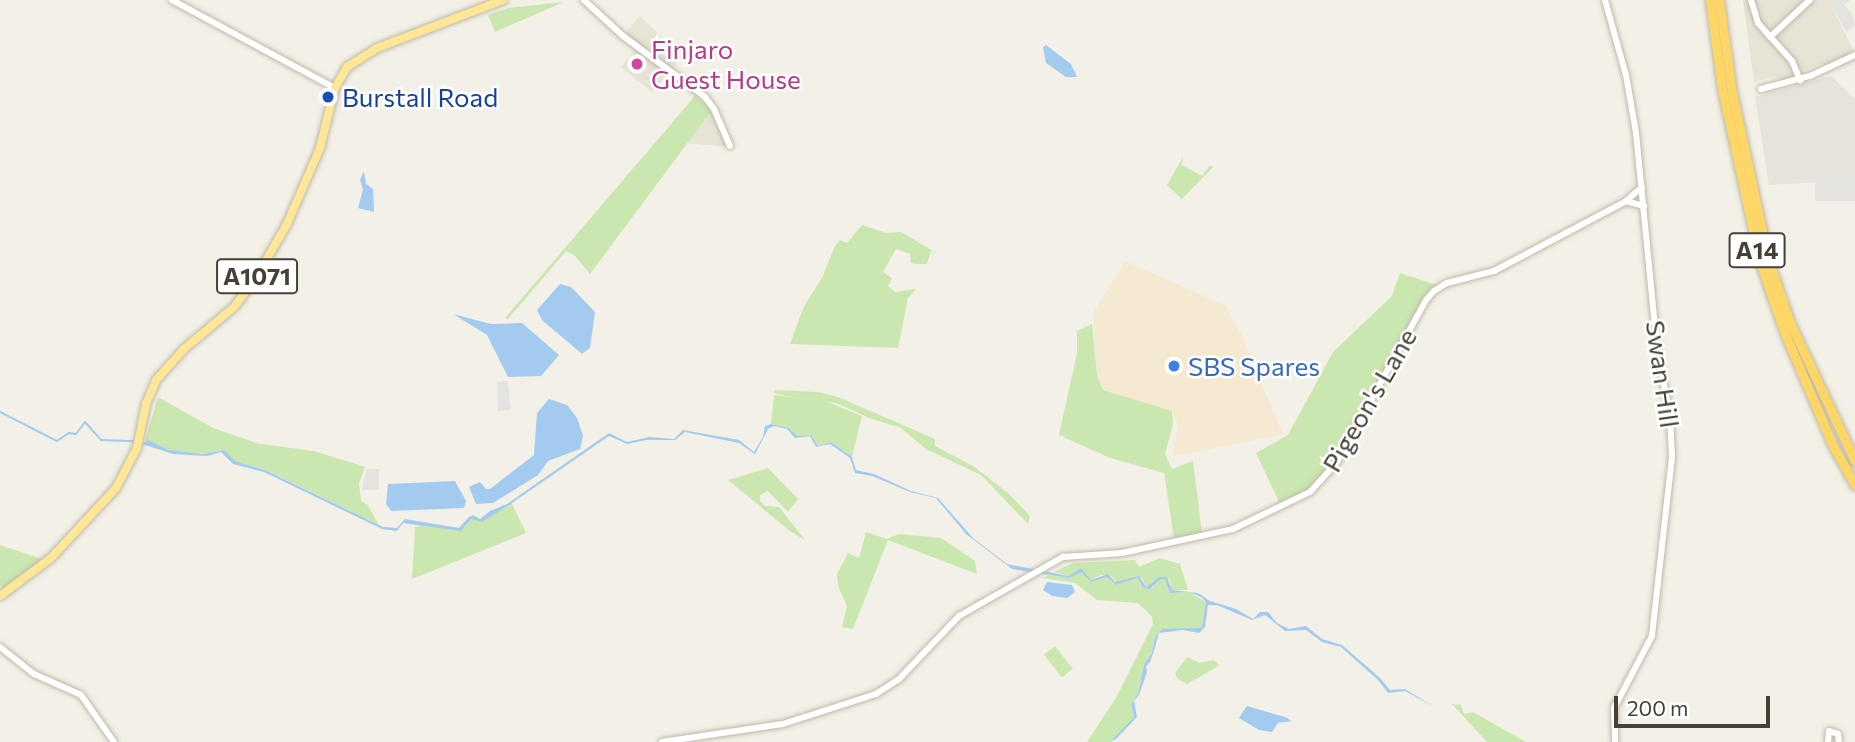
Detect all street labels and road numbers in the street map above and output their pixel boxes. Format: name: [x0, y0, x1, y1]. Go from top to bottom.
road number: A14: [1727, 230, 1787, 270]
road number: A1071: [215, 256, 299, 296]
street label: Swan Hill: [1640, 318, 1686, 430]
street label: Pigeon's Lane: [1315, 323, 1423, 477]

